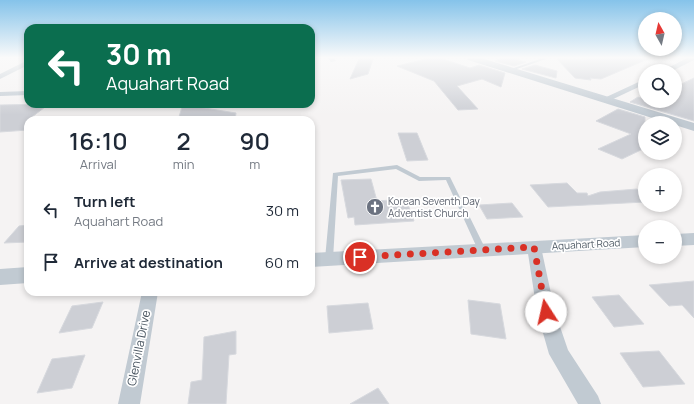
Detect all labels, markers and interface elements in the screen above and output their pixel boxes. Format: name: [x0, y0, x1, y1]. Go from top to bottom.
north arrow: [638, 12, 682, 56]
map controls: [638, 12, 682, 264]
text: 30 m: [106, 35, 171, 73]
icon: left: [40, 40, 92, 92]
button: search: [638, 64, 682, 108]
text: Aquahart Road: [106, 71, 229, 95]
button: layers: [638, 116, 682, 160]
text: 16:10: [69, 124, 128, 157]
text: 2: [176, 124, 191, 157]
text: 90: [240, 124, 270, 157]
text: Arrival: [80, 155, 117, 173]
text: min: [173, 155, 194, 173]
text: m: [249, 155, 260, 173]
button: +: [638, 168, 682, 212]
text: Turn left: [74, 191, 136, 212]
place label: Korean Seventh Day Adventist Church: [388, 194, 480, 220]
church icon: Korean Seventh Day Adventist Church: [365, 197, 385, 217]
icon: left: [40, 199, 62, 221]
text: 30 m: [266, 200, 299, 221]
text: Aquahart Road: [74, 212, 163, 230]
button: −: [638, 220, 682, 264]
street label: Aquahart Road: [551, 235, 621, 253]
pin: [343, 240, 377, 274]
icon: arrive: [349, 246, 371, 268]
icon: arrive: [40, 251, 62, 273]
text: Arrive at destination: [74, 252, 223, 273]
text: 60 m: [265, 252, 299, 273]
position arrow: [525, 291, 567, 333]
street label: Glenvilla Drive: [123, 309, 154, 387]

